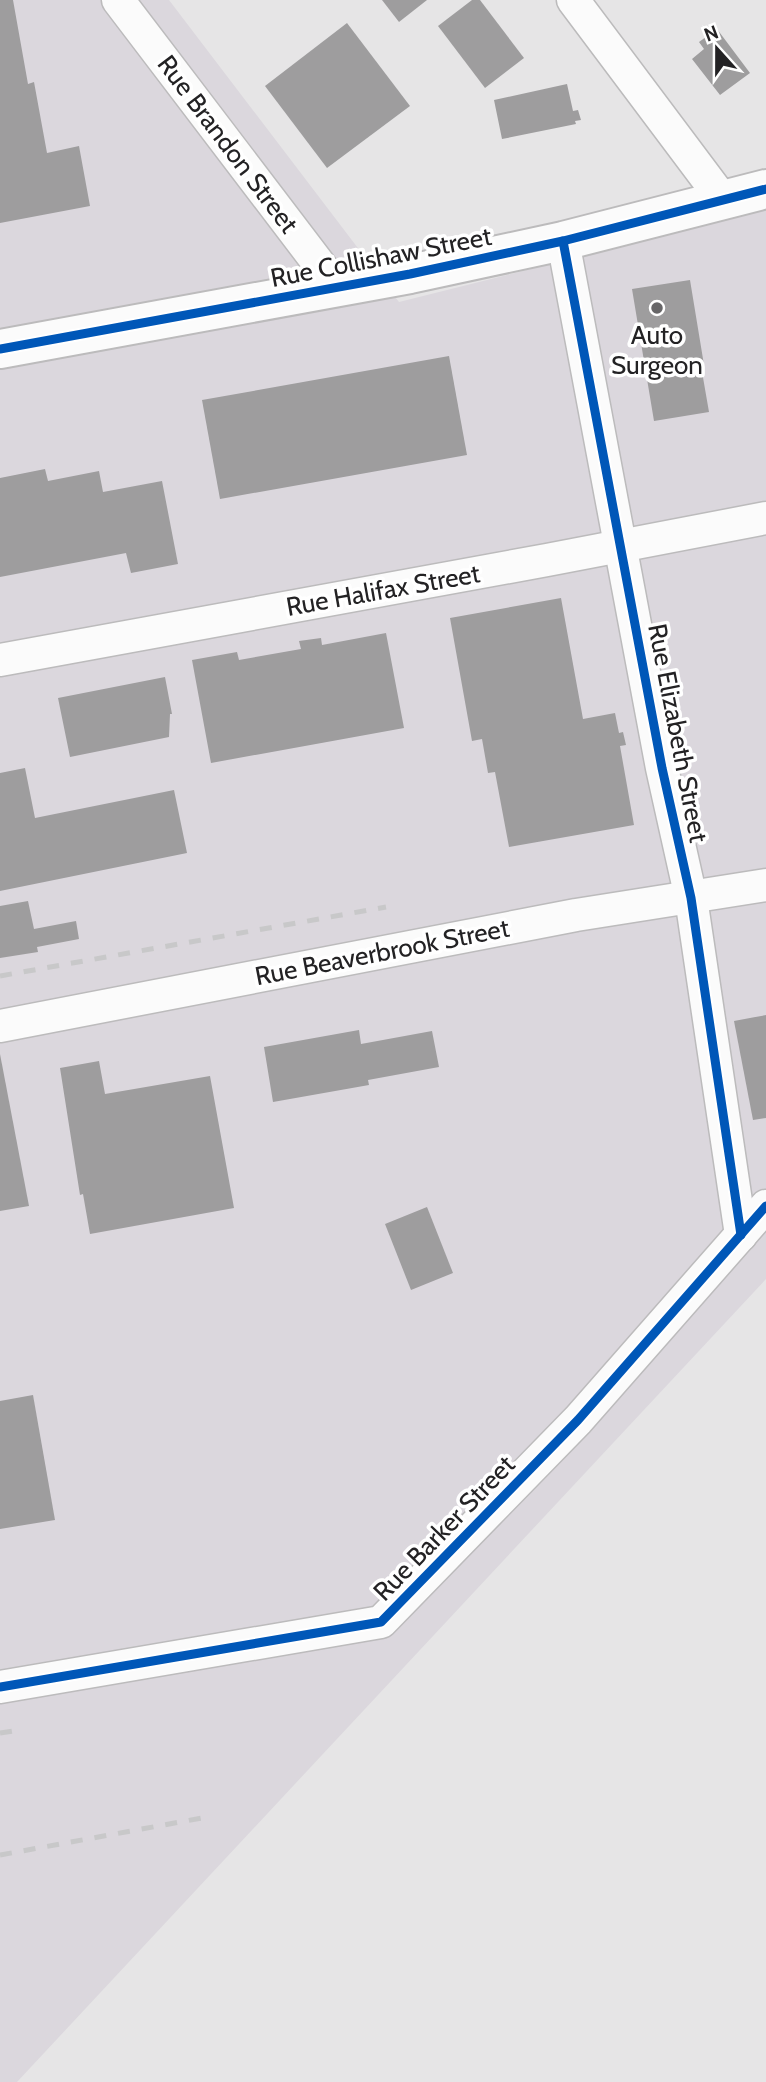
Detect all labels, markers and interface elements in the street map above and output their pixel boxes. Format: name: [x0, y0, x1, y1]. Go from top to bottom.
north arrow: [682, 14, 752, 84]
text: N: [701, 20, 721, 47]
street label: Rue Brandon Street: [151, 49, 305, 239]
street label: Rue Collishaw Street: [268, 220, 494, 294]
marker: Auto Surgeon: [649, 300, 665, 316]
place label: Auto Surgeon: [611, 319, 703, 381]
street label: Rue Halifax Street: [284, 557, 483, 623]
street label: Rue Elizabeth Street: [641, 621, 715, 845]
street label: Rue Beaverbrook Street: [252, 912, 512, 992]
street label: Rue Barker Street: [367, 1449, 522, 1607]

